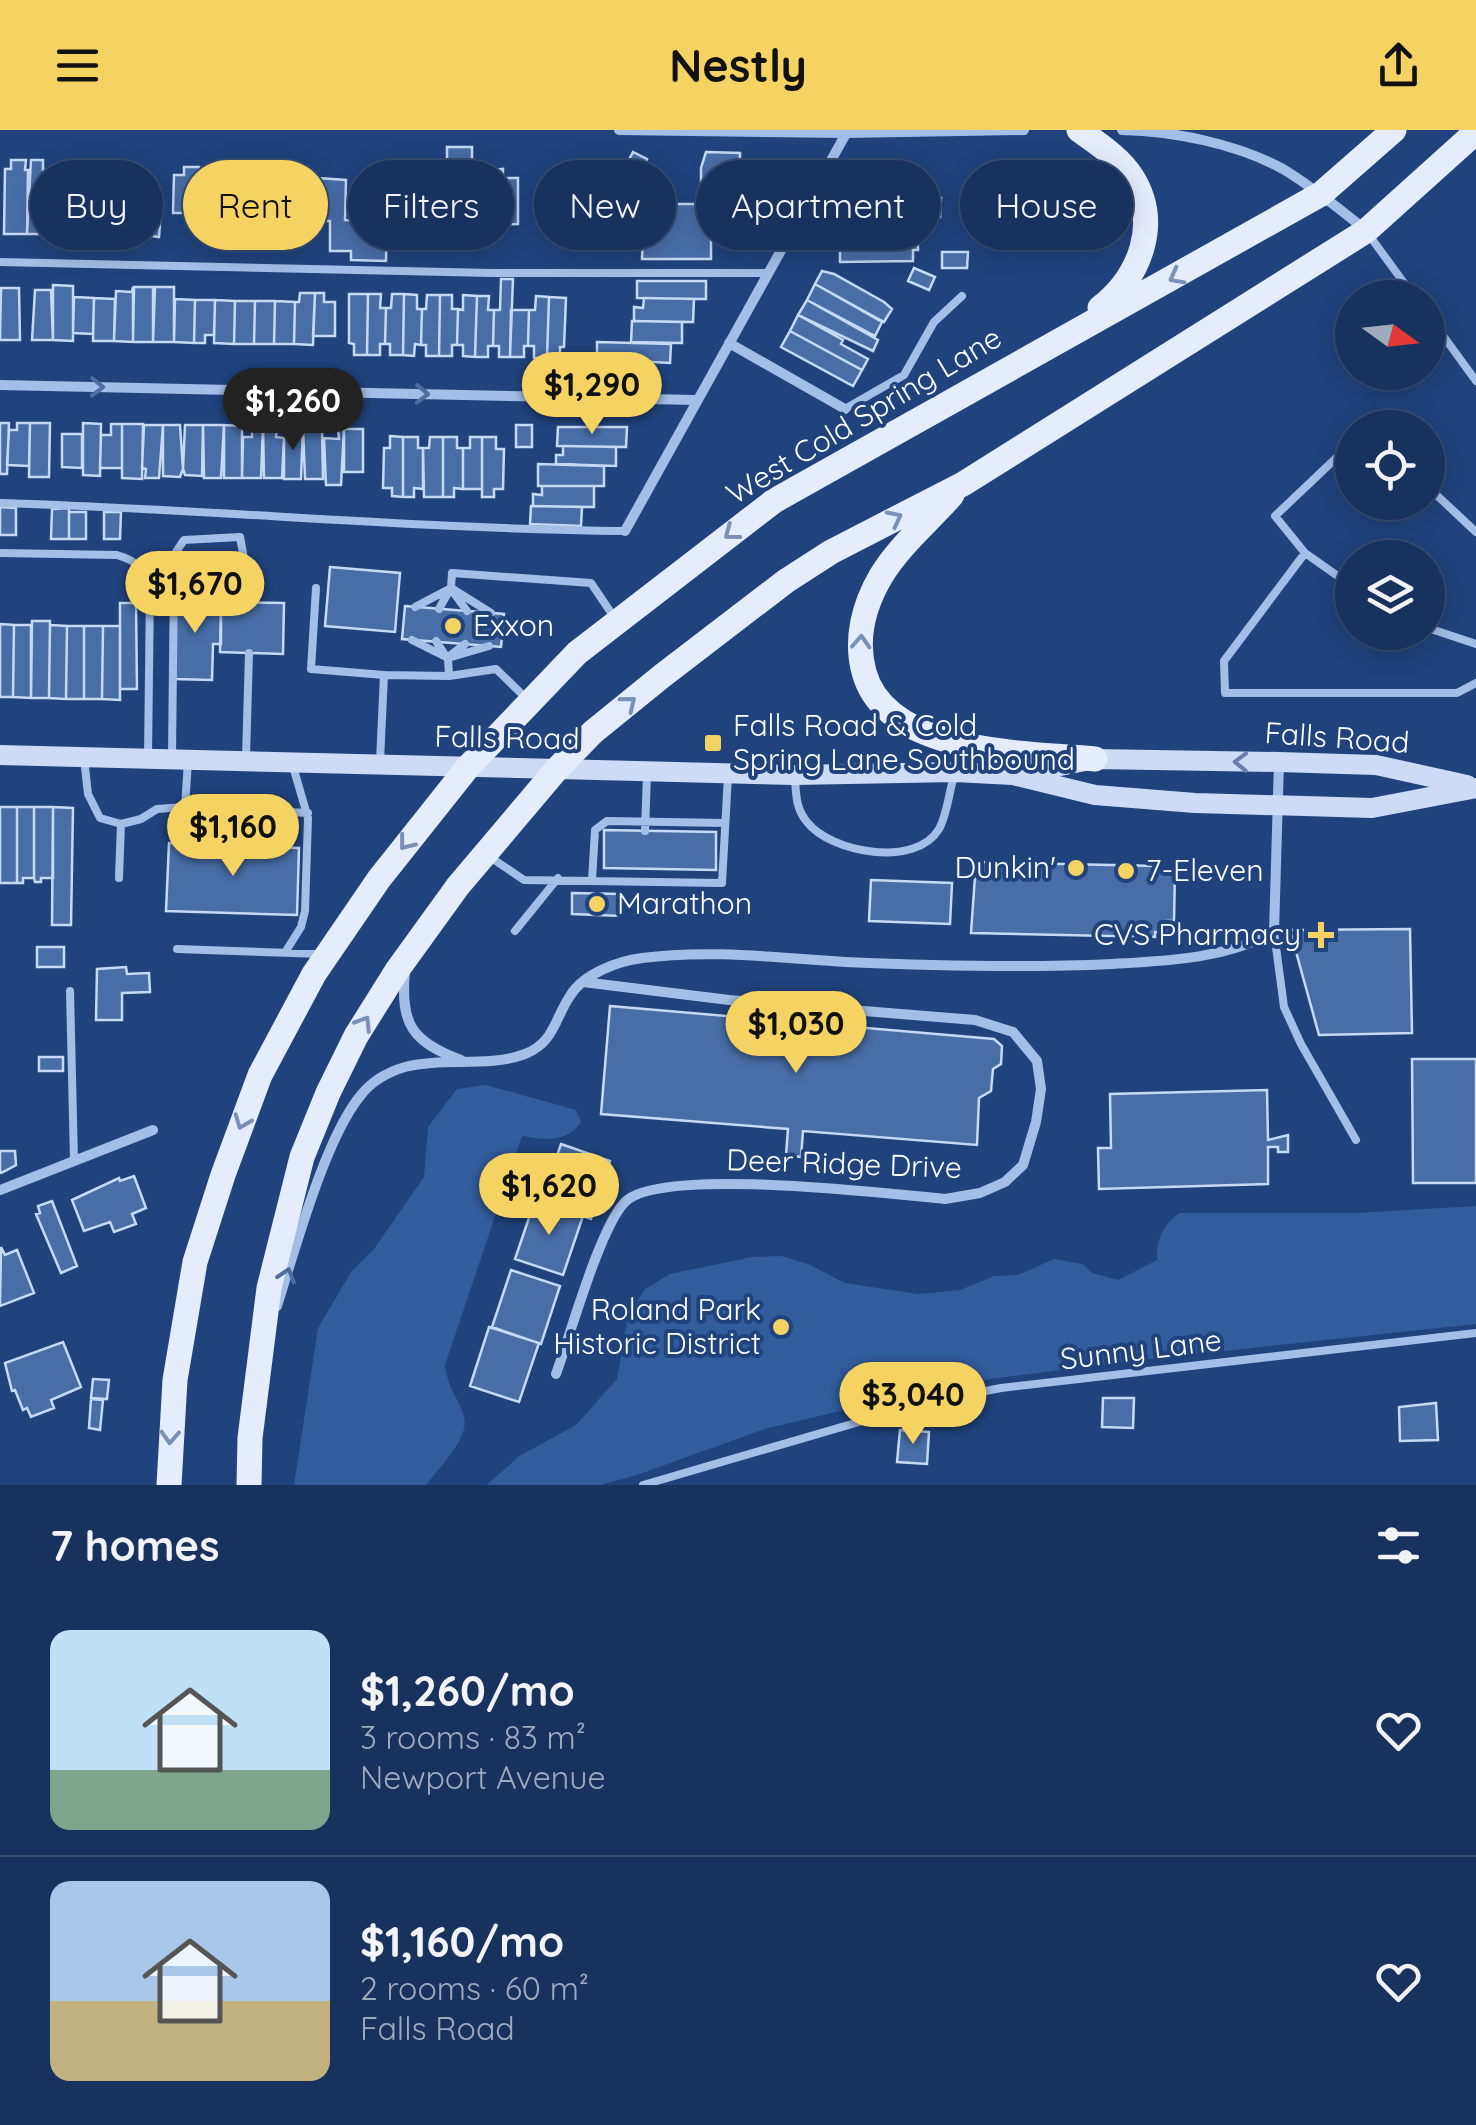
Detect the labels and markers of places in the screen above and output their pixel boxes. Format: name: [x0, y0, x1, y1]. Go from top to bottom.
pin: $1,290: [511, 352, 673, 437]
pin: $1,260: [212, 368, 374, 453]
pin: $1,670: [114, 551, 276, 636]
place label: Exxon: [473, 606, 554, 644]
marker: Exxon: [442, 615, 464, 637]
place label: Falls Road & Cold Spring Lane Southbound: [733, 706, 1075, 778]
marker: Falls Road & Cold Spring Lane Southbound: [702, 732, 724, 754]
pin: $1,160: [152, 794, 314, 879]
place label: Dunkin': [954, 848, 1056, 886]
place label: 7-Eleven: [1146, 851, 1264, 889]
marker: Dunkin': [1065, 857, 1087, 879]
marker: 7-Eleven: [1115, 860, 1137, 882]
place label: Marathon: [617, 884, 752, 922]
marker: Marathon: [586, 893, 608, 915]
place label: CVS Pharmacy: [1094, 915, 1301, 953]
marker: CVS Pharmacy: [1310, 924, 1332, 946]
pin: $1,030: [715, 991, 877, 1076]
pin: $1,620: [468, 1153, 630, 1238]
place label: Roland Park Historic District: [553, 1290, 761, 1362]
marker: Roland Park Historic District: [770, 1316, 792, 1338]
pin: $3,040: [832, 1362, 994, 1447]

